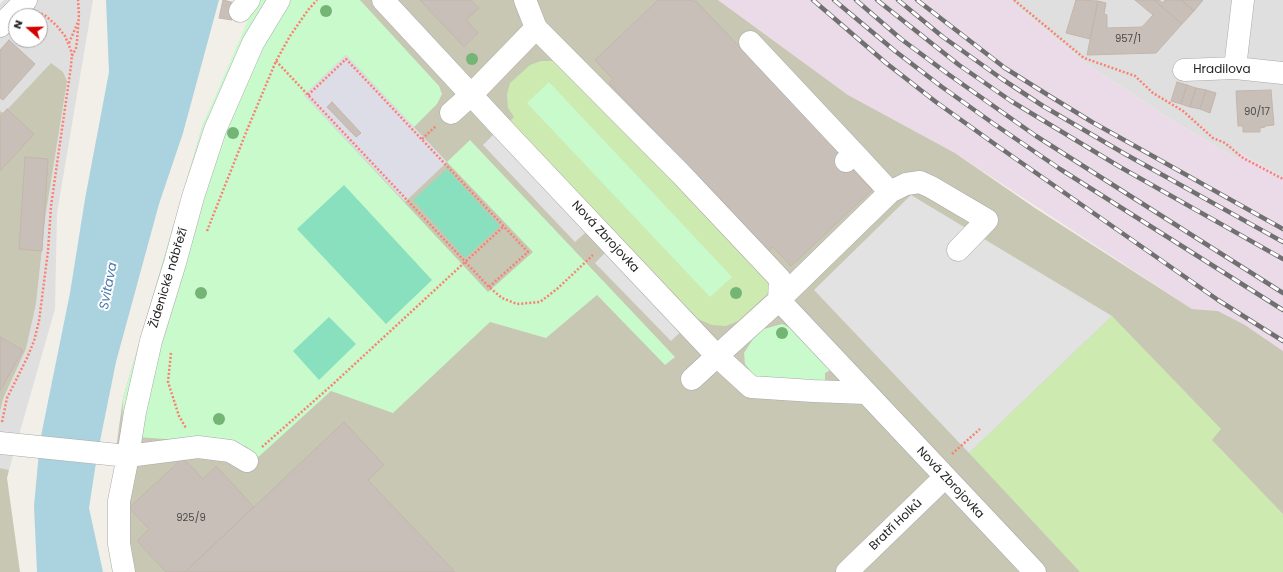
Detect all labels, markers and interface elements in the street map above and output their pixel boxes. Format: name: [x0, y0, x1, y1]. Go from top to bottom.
north arrow: [8, 8, 48, 48]
text: N: [9, 18, 27, 31]
house number: 957/1: [1115, 33, 1141, 45]
street label: Hradilova: [1193, 63, 1251, 77]
house number: 90/17: [1244, 106, 1270, 118]
street label: Nová Zbrojovka: [568, 198, 642, 276]
street label: Židenické nábřeží: [147, 226, 191, 330]
water label: Svitava: [97, 261, 121, 311]
street label: Nová Zbrojovka: [913, 444, 987, 522]
street label: Bratří Holků: [867, 496, 925, 554]
house number: 925/9: [176, 512, 206, 524]

